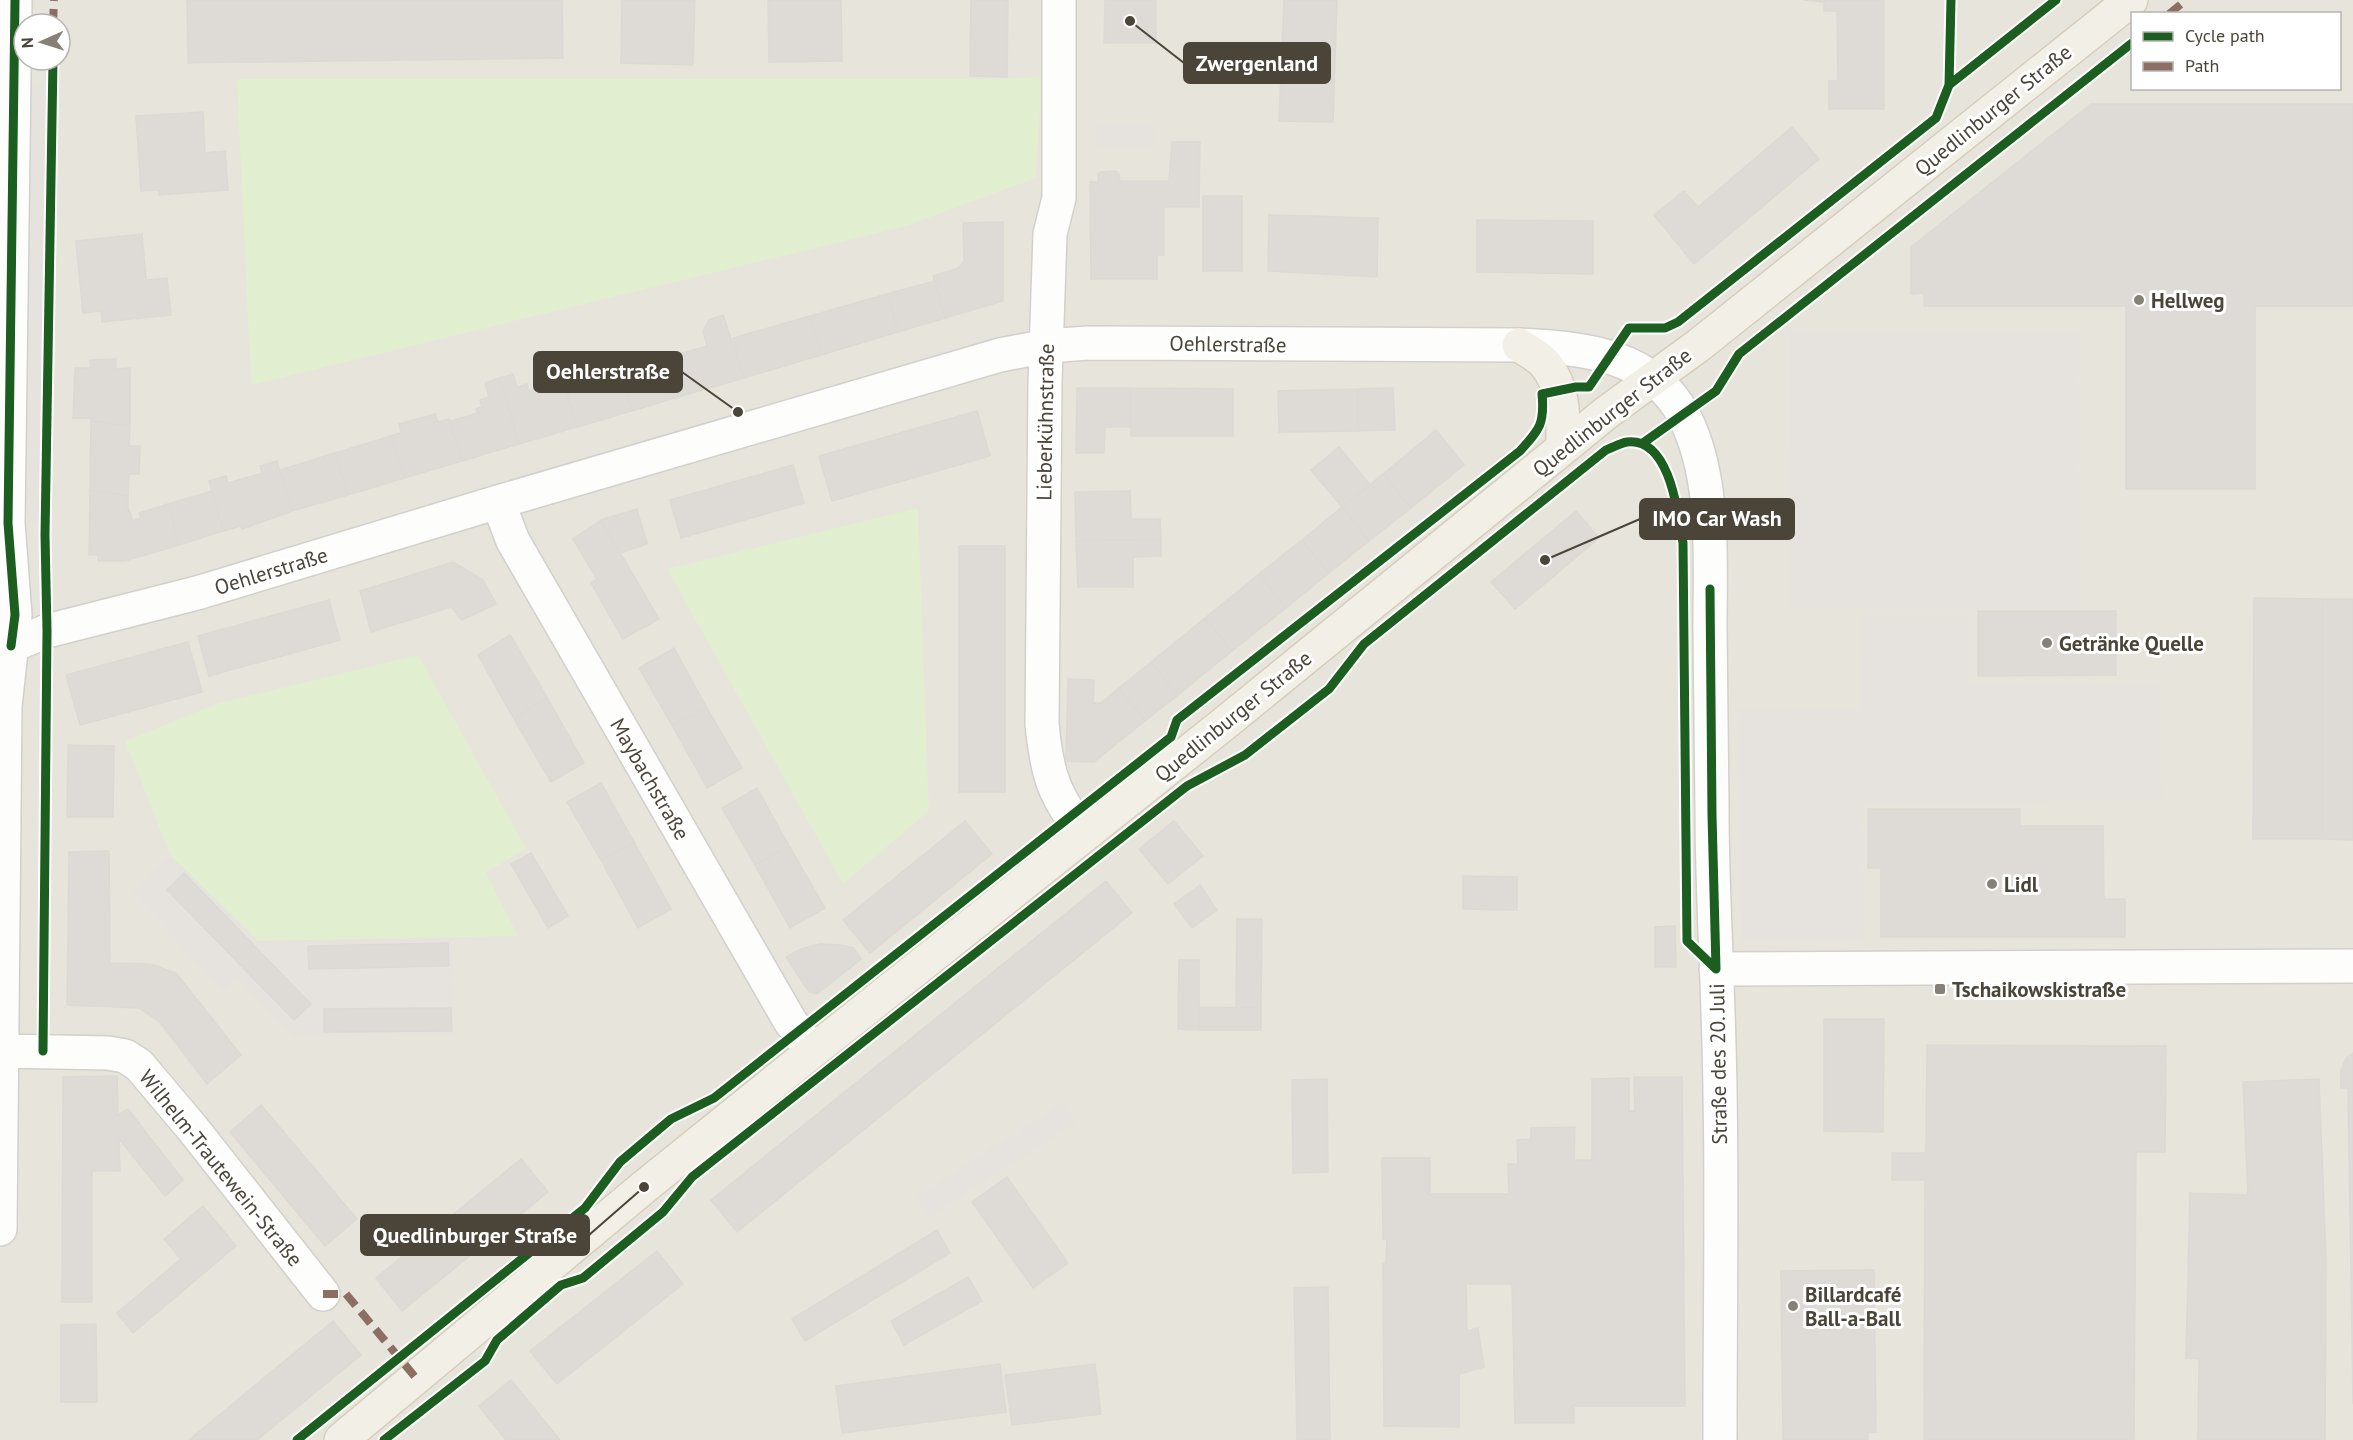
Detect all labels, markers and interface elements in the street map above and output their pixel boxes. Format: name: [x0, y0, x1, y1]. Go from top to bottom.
north arrow: [12, 12, 72, 72]
legend: [2131, 12, 2341, 90]
text: Cycle path: [2185, 24, 2265, 47]
text: N: [17, 37, 37, 49]
street label: Quedlinburger Straße: [1909, 38, 2077, 182]
callout: Zwergenland: [1184, 43, 1330, 83]
text: Zwergenland: [1196, 49, 1318, 77]
text: Path: [2185, 54, 2219, 77]
place label: Hellweg: [2151, 287, 2224, 314]
marker: Hellweg: [2132, 293, 2146, 307]
street label: Oehlerstraße: [1169, 329, 1287, 359]
street label: Quedlinburger Straße: [1527, 342, 1697, 482]
street label: Lieberkühnstraße: [1030, 343, 1060, 501]
callout: Oehlerstraße: [534, 352, 682, 392]
text: Oehlerstraße: [546, 357, 670, 385]
callout: IMO Car Wash: [1640, 499, 1794, 539]
text: IMO Car Wash: [1652, 504, 1782, 532]
street label: Oehlerstraße: [211, 541, 331, 601]
place label: Getränke Quelle: [2059, 630, 2204, 657]
marker: Getränke Quelle: [2040, 636, 2054, 650]
street label: Quedlinburger Straße: [1149, 644, 1317, 788]
street label: Maybachstraße: [604, 713, 696, 845]
place label: Lidl: [2004, 871, 2039, 898]
marker: Lidl: [1985, 877, 1999, 891]
place label: Tschaikowskistraße: [1952, 976, 2126, 1003]
marker: Tschaikowskistraße: [1933, 982, 1947, 996]
street label: Straße des 20. Juli: [1703, 983, 1733, 1145]
street label: Wilhelm-Trautewein-Straße: [133, 1064, 309, 1272]
callout: Quedlinburger Straße: [361, 1215, 589, 1255]
text: Quedlinburger Straße: [373, 1221, 577, 1249]
place label: Billardcafé Ball-a-Ball: [1805, 1281, 1902, 1332]
marker: Billardcafé Ball-a-Ball: [1786, 1299, 1800, 1313]

